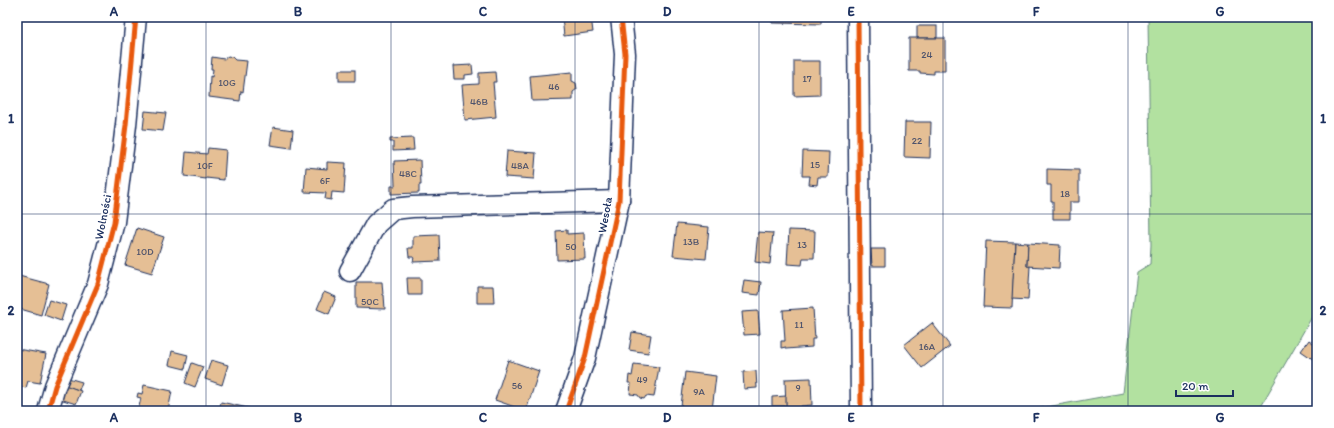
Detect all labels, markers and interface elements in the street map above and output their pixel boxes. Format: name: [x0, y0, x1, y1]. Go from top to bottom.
text: A: [109, 4, 119, 19]
text: B: [294, 4, 303, 19]
text: C: [479, 4, 488, 19]
text: D: [663, 4, 672, 19]
text: E: [847, 4, 855, 19]
text: F: [1033, 4, 1040, 19]
text: G: [1216, 4, 1225, 19]
house number: 24: [921, 48, 933, 61]
house number: 17: [802, 72, 812, 85]
house number: 10G: [218, 76, 236, 89]
house number: 46: [548, 80, 560, 93]
house number: 46B: [470, 95, 488, 108]
text: 1: [8, 111, 14, 126]
text: 1: [1320, 111, 1326, 126]
house number: 22: [912, 134, 923, 147]
house number: 15: [810, 158, 820, 171]
house number: 10F: [197, 159, 214, 172]
house number: 48A: [511, 159, 530, 172]
house number: 48C: [399, 167, 418, 180]
house number: 6F: [320, 174, 331, 187]
house number: 18: [1060, 187, 1071, 200]
street label: Wolności: [92, 193, 114, 241]
street label: Wesoła: [595, 195, 615, 234]
house number: 13B: [683, 235, 700, 248]
house number: 13: [797, 238, 808, 251]
house number: 50: [565, 240, 577, 253]
house number: 10D: [136, 245, 154, 258]
house number: 50C: [361, 295, 379, 308]
text: 2: [8, 303, 15, 318]
text: 2: [1320, 303, 1327, 318]
house number: 11: [794, 318, 804, 331]
house number: 16A: [919, 340, 936, 353]
scale bar: [1176, 372, 1233, 398]
house number: 49: [636, 373, 648, 386]
house number: 56: [512, 379, 522, 392]
text: 20 m: [1182, 379, 1209, 393]
house number: 9: [795, 381, 801, 394]
house number: 9A: [693, 385, 705, 398]
text: A: [109, 410, 119, 425]
text: B: [294, 410, 303, 425]
text: C: [479, 410, 488, 425]
text: D: [663, 410, 672, 425]
text: E: [847, 410, 855, 425]
text: F: [1033, 410, 1040, 425]
text: G: [1216, 410, 1225, 425]

